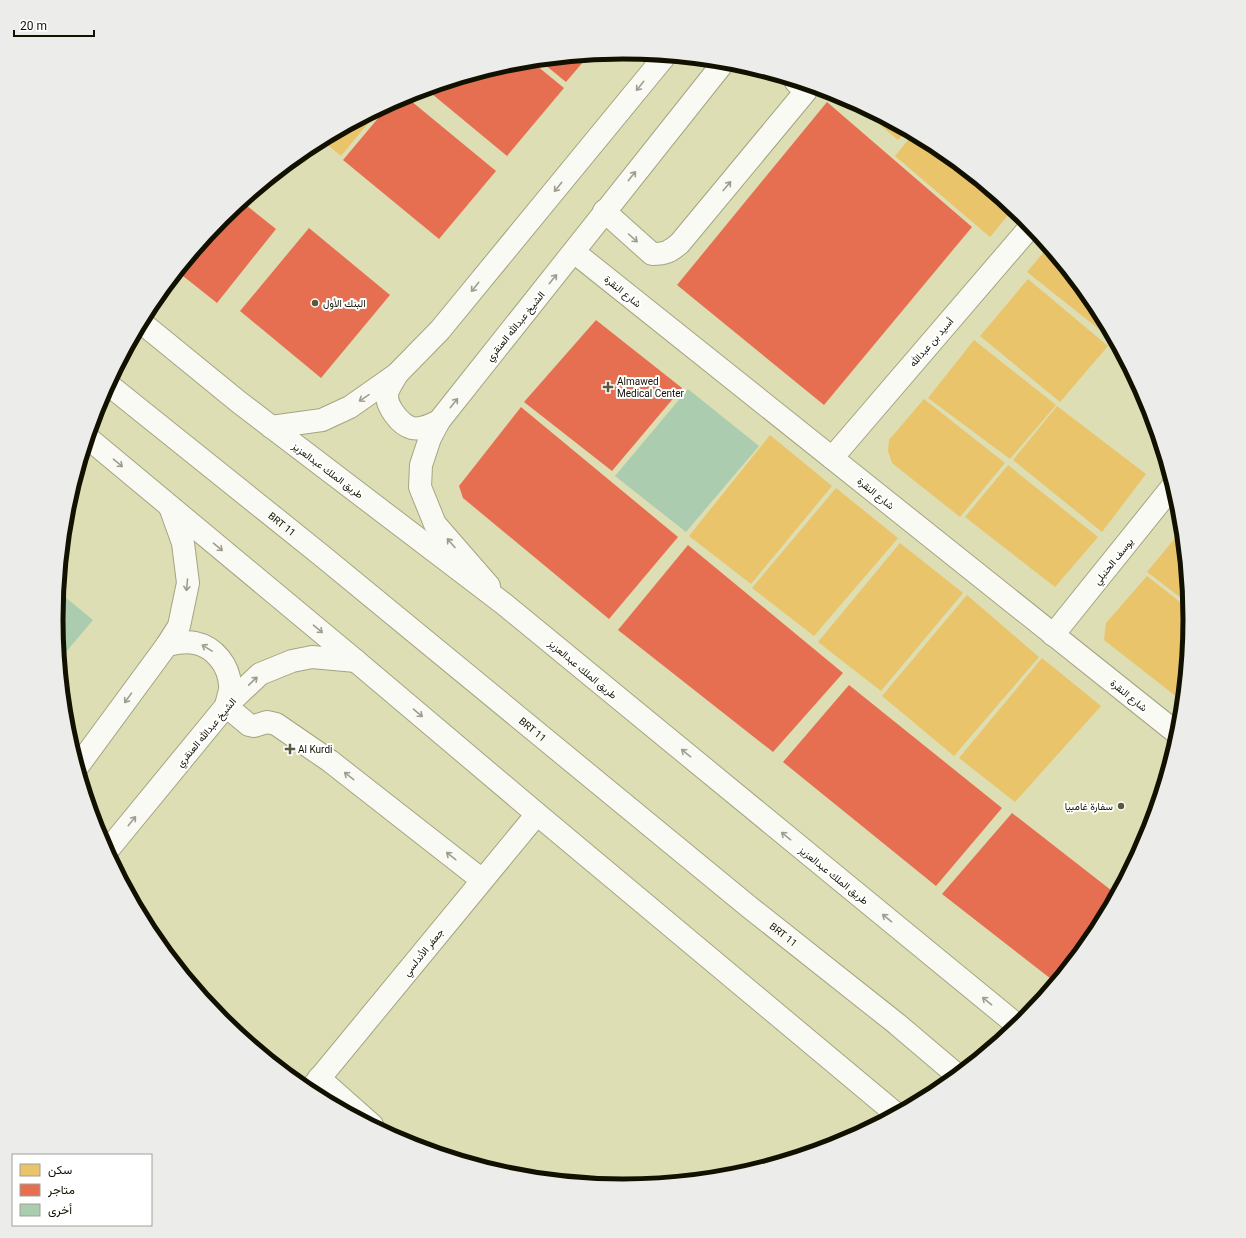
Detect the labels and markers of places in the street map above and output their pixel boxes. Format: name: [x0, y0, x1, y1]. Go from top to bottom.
marker: البنك الأول: [310, 298, 320, 308]
place label: البنك الأول: [323, 298, 365, 310]
place label: Almawed Medical Center: [617, 376, 685, 399]
marker: Almawed Medical Center: [602, 381, 614, 393]
marker: Al Kurdi: [285, 744, 295, 754]
place label: Al Kurdi: [298, 744, 332, 755]
place label: سفارة غامبيا: [1065, 801, 1113, 813]
marker: سفارة غامبيا: [1116, 801, 1126, 811]

